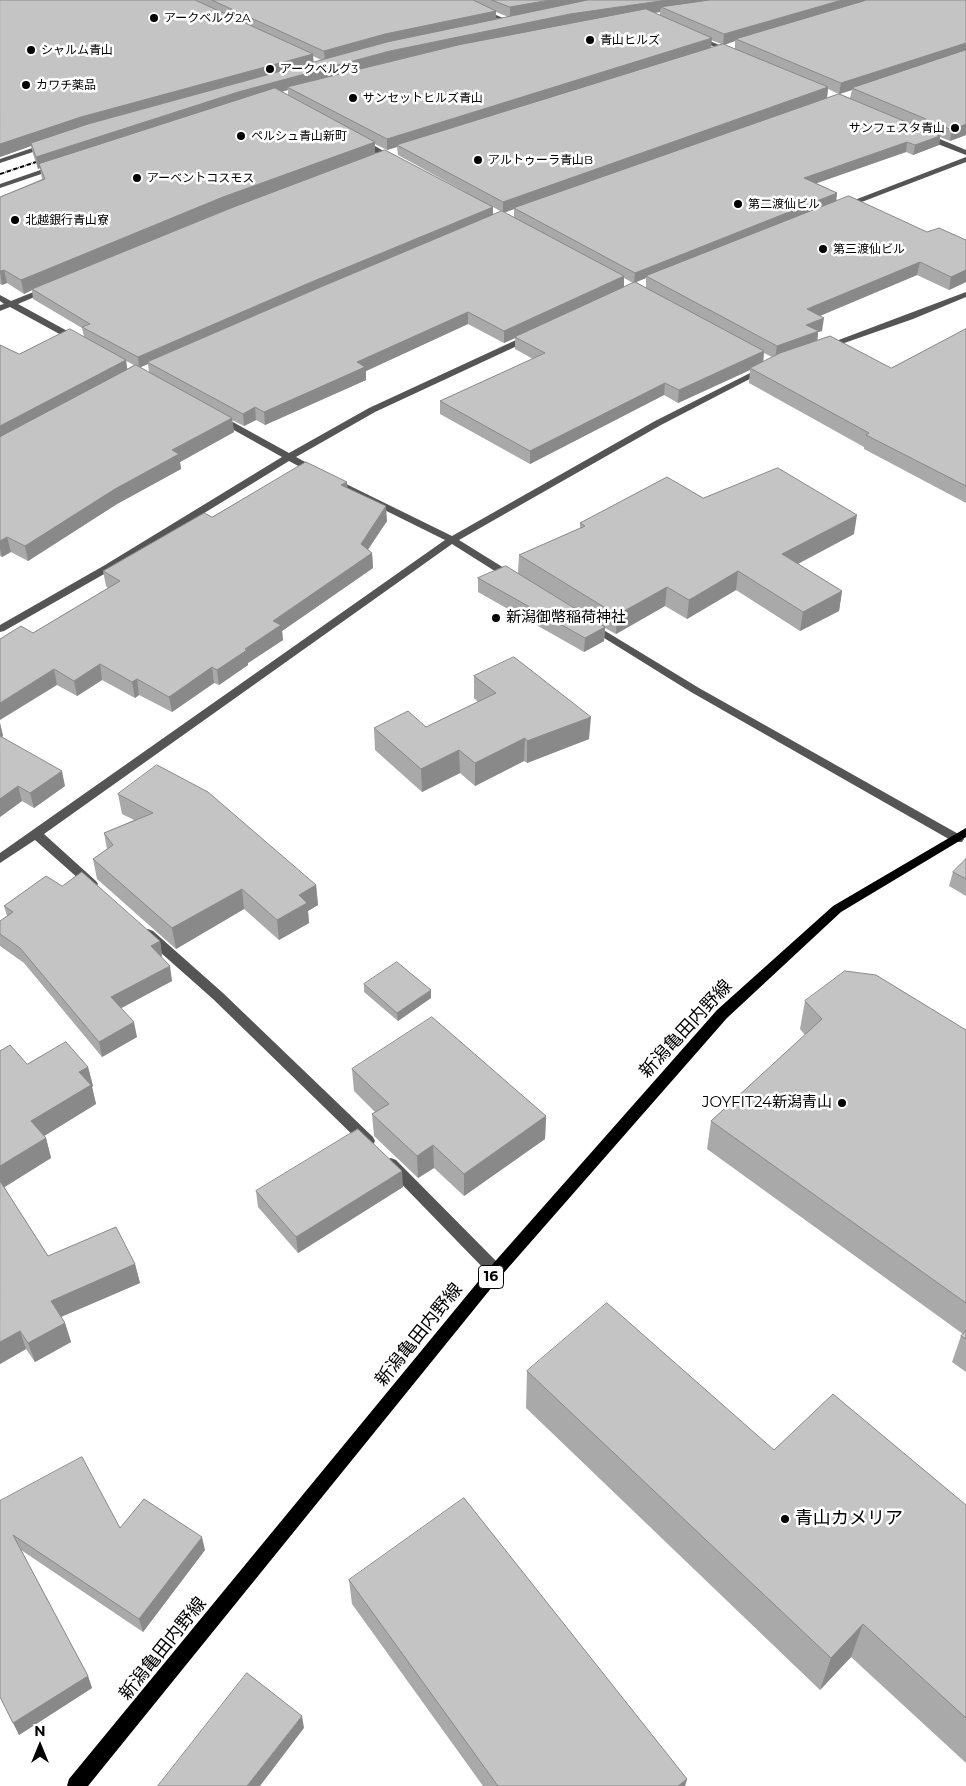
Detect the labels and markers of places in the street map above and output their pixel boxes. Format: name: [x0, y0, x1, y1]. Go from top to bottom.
place label: アークベルグ2A: [164, 11, 251, 25]
marker: アークベルグ2A: [148, 12, 160, 24]
place label: 青山ヒルズ: [600, 33, 660, 47]
marker: 青山ヒルズ: [584, 34, 596, 46]
place label: シャルム青山: [41, 43, 113, 57]
marker: シャルム青山: [25, 44, 37, 56]
place label: アークベルグ3: [280, 62, 358, 76]
marker: アークベルグ3: [264, 63, 276, 75]
place label: カワチ薬品: [36, 78, 96, 92]
marker: カワチ薬品: [20, 79, 32, 91]
place label: サンセットヒルズ青山: [363, 91, 483, 105]
marker: サンセットヒルズ青山: [347, 92, 359, 104]
place label: サンフェスタ青山: [849, 121, 945, 135]
marker: サンフェスタ青山: [949, 122, 961, 134]
place label: ペルシュ青山新町: [251, 129, 347, 143]
marker: ペルシュ青山新町: [235, 130, 247, 142]
place label: アルトゥーラ青山B: [488, 153, 593, 167]
marker: アルトゥーラ青山B: [472, 154, 484, 166]
place label: アーベントコスモス: [147, 171, 254, 185]
marker: アーベントコスモス: [131, 172, 143, 184]
place label: 第二渡仙ビル: [748, 197, 820, 211]
marker: 第二渡仙ビル: [732, 198, 744, 210]
place label: 北越銀行青山寮: [25, 213, 109, 227]
marker: 北越銀行青山寮: [9, 214, 21, 226]
place label: 第三渡仙ビル: [833, 242, 905, 256]
marker: 第三渡仙ビル: [817, 243, 829, 255]
place label: 新潟御幣稲荷神社: [506, 609, 626, 627]
marker: 新潟御幣稲荷神社: [490, 612, 502, 624]
place label: JOYFIT24新潟青山: [702, 1094, 832, 1112]
marker: JOYFIT24新潟青山: [836, 1097, 848, 1109]
place label: 青山カメリア: [795, 1508, 903, 1530]
marker: 青山カメリア: [779, 1513, 791, 1525]

